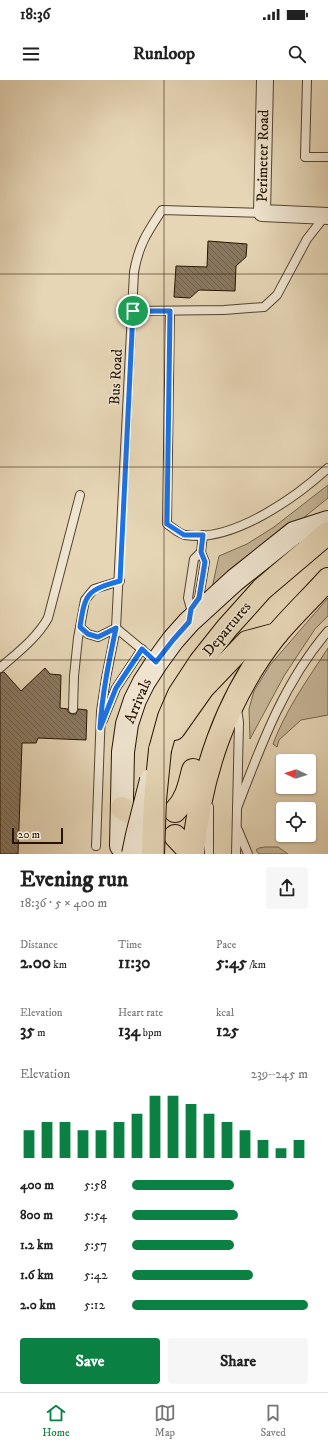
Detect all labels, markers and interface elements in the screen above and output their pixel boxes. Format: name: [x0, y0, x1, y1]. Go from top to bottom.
text: 18:36: [20, 5, 50, 24]
icon: menu: [20, 43, 42, 65]
text: Runloop: [133, 43, 195, 65]
icon: search: [286, 43, 308, 65]
street label: Perimeter Road: [253, 109, 273, 202]
pin: [116, 294, 150, 328]
icon: arrive: [122, 300, 144, 322]
street label: Bus Road: [105, 348, 127, 405]
street label: Departures: [199, 598, 255, 660]
street label: Arrivals: [120, 676, 156, 726]
north arrow: [276, 754, 316, 794]
map controls: [276, 754, 316, 842]
button: locate: [276, 802, 316, 842]
scale bar: [12, 826, 63, 845]
text: 20 m: [18, 828, 40, 842]
text: Evening run: [20, 866, 128, 893]
button: share: [266, 867, 308, 909]
text: 18:36 · 5 × 400 m: [20, 895, 107, 911]
text: Distance: [20, 938, 58, 952]
text: Time: [118, 938, 142, 952]
text: Pace: [216, 938, 236, 952]
text: 2.00: [20, 952, 51, 974]
text: 11:30: [118, 952, 150, 974]
text: 5:45: [216, 952, 247, 974]
text: km: [51, 958, 67, 972]
text: /km: [247, 958, 266, 972]
text: Elevation: [20, 1006, 63, 1020]
text: Heart rate: [118, 1006, 163, 1020]
text: kcal: [216, 1006, 234, 1020]
text: 35: [20, 1020, 35, 1042]
text: 134: [118, 1020, 140, 1042]
text: 125: [216, 1020, 239, 1042]
text: m: [35, 1026, 45, 1040]
text: bpm: [140, 1026, 162, 1040]
text: Elevation: [20, 1066, 70, 1082]
text: 239–245 m: [251, 1066, 308, 1082]
text: 400 m: [20, 1177, 54, 1193]
text: 5:58: [84, 1177, 107, 1193]
text: 800 m: [20, 1207, 53, 1223]
text: 5:54: [84, 1207, 107, 1223]
text: 1.2 km: [20, 1237, 53, 1253]
text: 5:57: [84, 1237, 107, 1253]
text: 1.6 km: [20, 1267, 54, 1283]
text: 5:42: [84, 1267, 108, 1283]
text: 2.0 km: [20, 1297, 56, 1313]
text: 5:12: [84, 1297, 105, 1313]
button: Save: [20, 1338, 160, 1384]
button: Share: [168, 1338, 308, 1384]
tab: Home: [42, 1402, 69, 1440]
tab: Map: [154, 1402, 176, 1440]
tab: Saved: [260, 1402, 286, 1440]

